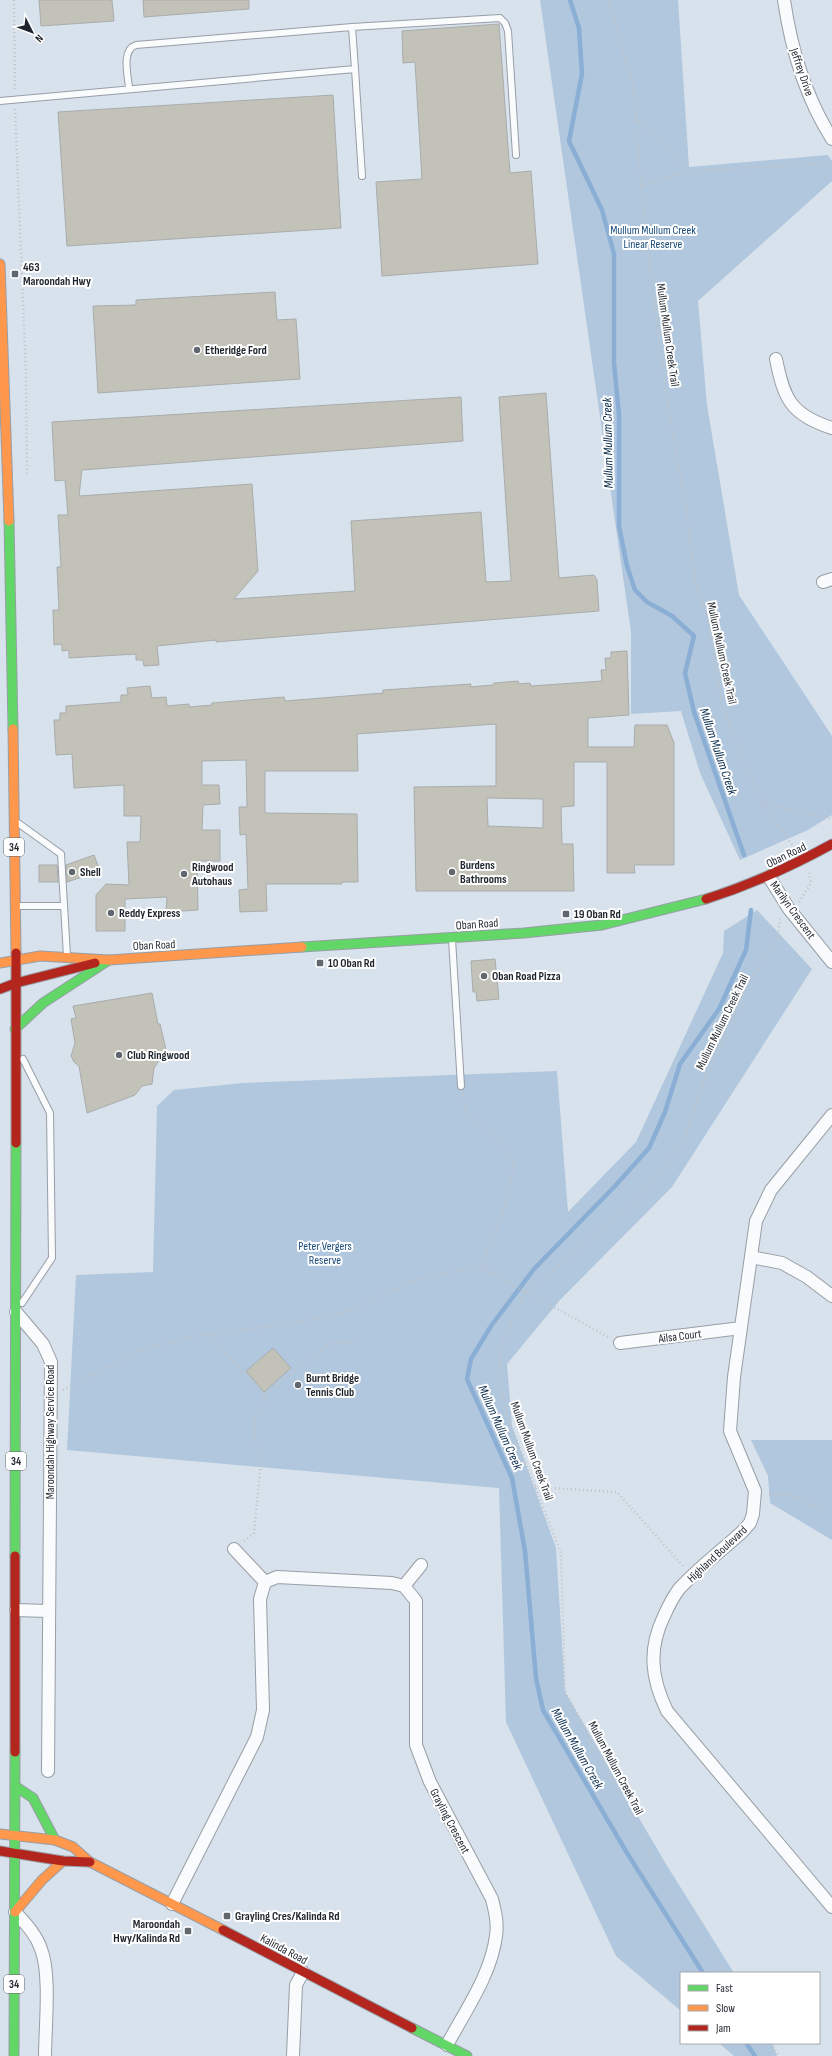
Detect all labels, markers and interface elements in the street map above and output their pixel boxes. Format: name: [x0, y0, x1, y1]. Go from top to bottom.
north arrow: [12, 12, 52, 52]
text: N: [32, 32, 46, 45]
street label: Jeffrey Drive: [786, 45, 817, 98]
park label: Mullum Mullum Creek Linear Reserve: [610, 223, 696, 252]
place label: 463 Maroondah Hwy: [23, 260, 91, 289]
marker: 463 Maroondah Hwy: [10, 269, 20, 279]
street label: Mullum Mullum Creek Trail: [653, 283, 682, 388]
place label: Etheridge Ford: [205, 343, 267, 358]
marker: Etheridge Ford: [192, 345, 202, 355]
water label: Mullum Mullum Creek: [599, 396, 617, 489]
street label: Mullum Mullum Creek Trail: [703, 601, 740, 706]
water label: Mullum Mullum Creek: [696, 706, 741, 798]
road number: 34: [4, 838, 24, 856]
street label: Oban Road: [764, 839, 809, 872]
place label: Burdens Bathrooms: [460, 858, 507, 887]
place label: Ringwood Autohaus: [191, 860, 234, 889]
place label: Shell: [80, 865, 101, 880]
marker: Shell: [67, 867, 77, 877]
marker: Burdens Bathrooms: [447, 867, 457, 877]
marker: Ringwood Autohaus: [179, 869, 189, 879]
street label: Marilyn Crescent: [767, 878, 819, 942]
place label: Reddy Express: [119, 906, 181, 921]
place label: 19 Oban Rd: [574, 907, 621, 922]
marker: Reddy Express: [106, 908, 116, 918]
marker: 19 Oban Rd: [561, 909, 571, 919]
street label: Oban Road: [455, 916, 499, 933]
street label: Oban Road: [132, 937, 176, 954]
place label: 10 Oban Rd: [328, 956, 375, 971]
marker: 10 Oban Rd: [315, 958, 325, 968]
place label: Oban Road Pizza: [492, 969, 561, 984]
marker: Oban Road Pizza: [479, 971, 489, 981]
street label: Mullum Mullum Creek Trail: [693, 972, 752, 1072]
place label: Club Ringwood: [127, 1048, 189, 1063]
marker: Club Ringwood: [114, 1050, 124, 1060]
park label: Peter Vergers Reserve: [298, 1239, 352, 1268]
street label: Ailsa Court: [657, 1326, 703, 1347]
street label: Maroondah Highway Service Road: [43, 1365, 58, 1499]
place label: Burnt Bridge Tennis Club: [306, 1371, 359, 1400]
marker: Burnt Bridge Tennis Club: [293, 1380, 303, 1390]
water label: Mullum Mullum Creek: [474, 1383, 526, 1473]
street label: Mullum Mullum Creek Trail: [507, 1400, 556, 1503]
road number: 34: [6, 1452, 26, 1470]
street label: Highland Boulevard: [684, 1523, 751, 1586]
water label: Mullum Mullum Creek: [547, 1705, 607, 1793]
street label: Mullum Mullum Creek Trail: [585, 1719, 647, 1818]
street label: Grayling Crescent: [426, 1786, 473, 1857]
place label: Grayling Cres/Kalinda Rd: [235, 1909, 340, 1924]
marker: Grayling Cres/Kalinda Rd: [222, 1911, 232, 1921]
place label: Maroondah Hwy/Kalinda Rd: [113, 1917, 180, 1946]
marker: Maroondah Hwy/Kalinda Rd: [183, 1926, 193, 1936]
street label: Kalinda Road: [258, 1931, 310, 1968]
legend: [680, 1972, 820, 2044]
road number: 34: [4, 1975, 24, 1993]
text: Fast: [716, 1981, 733, 1996]
text: Slow: [716, 2001, 735, 2016]
text: Jam: [715, 2021, 731, 2036]

